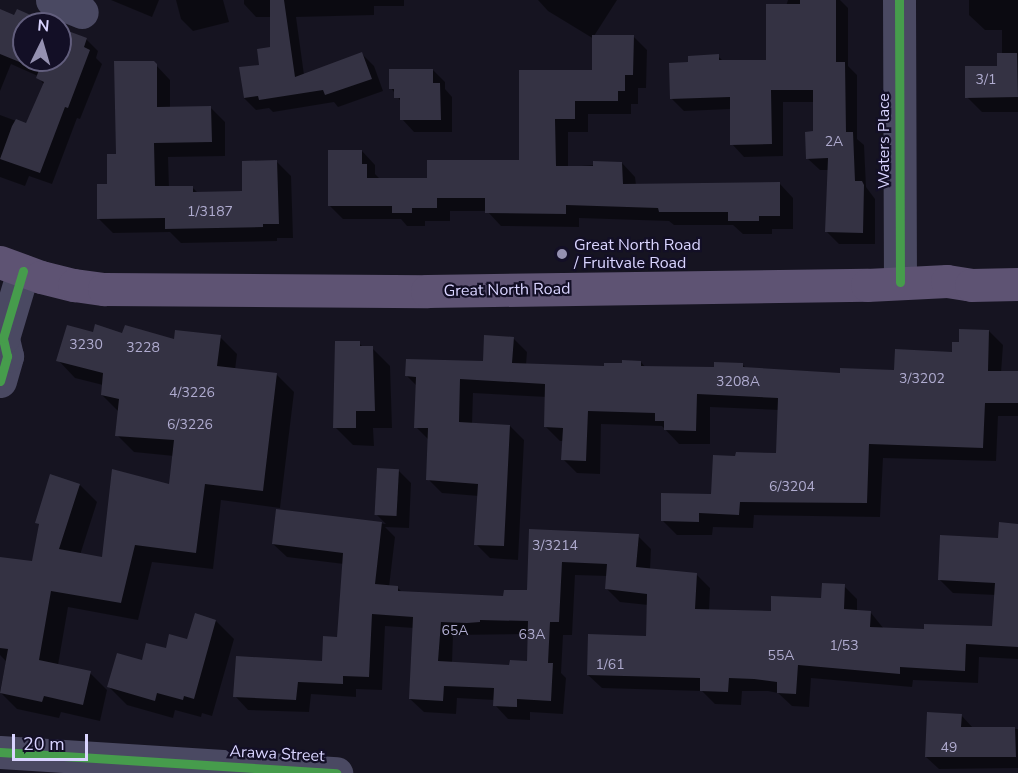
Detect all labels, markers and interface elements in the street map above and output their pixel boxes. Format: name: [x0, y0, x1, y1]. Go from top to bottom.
north arrow: [12, 12, 72, 72]
text: N: [36, 15, 50, 38]
house number: 3/1: [976, 72, 996, 88]
street label: Waters Place: [874, 93, 894, 189]
house number: 2A: [825, 134, 843, 150]
house number: 1/3187: [187, 204, 233, 220]
place label: Great North Road / Fruitvale Road: [574, 235, 701, 273]
marker: Great North Road / Fruitvale Road: [555, 247, 569, 261]
street label: Great North Road: [443, 279, 571, 301]
house number: 3230: [69, 337, 103, 353]
house number: 3228: [126, 340, 160, 356]
house number: 3/3202: [899, 371, 945, 387]
house number: 3208A: [716, 374, 760, 390]
house number: 4/3226: [169, 385, 215, 401]
house number: 6/3226: [167, 417, 213, 433]
house number: 6/3204: [769, 479, 815, 495]
house number: 3/3214: [532, 538, 578, 554]
house number: 65A: [441, 623, 469, 639]
house number: 63A: [518, 627, 546, 643]
house number: 1/53: [829, 638, 859, 654]
house number: 55A: [767, 648, 795, 664]
house number: 1/61: [595, 657, 625, 673]
scale bar: [15, 722, 92, 760]
text: 20 m: [23, 732, 65, 756]
house number: 49: [941, 740, 957, 756]
street label: Arawa Street: [229, 742, 325, 766]

